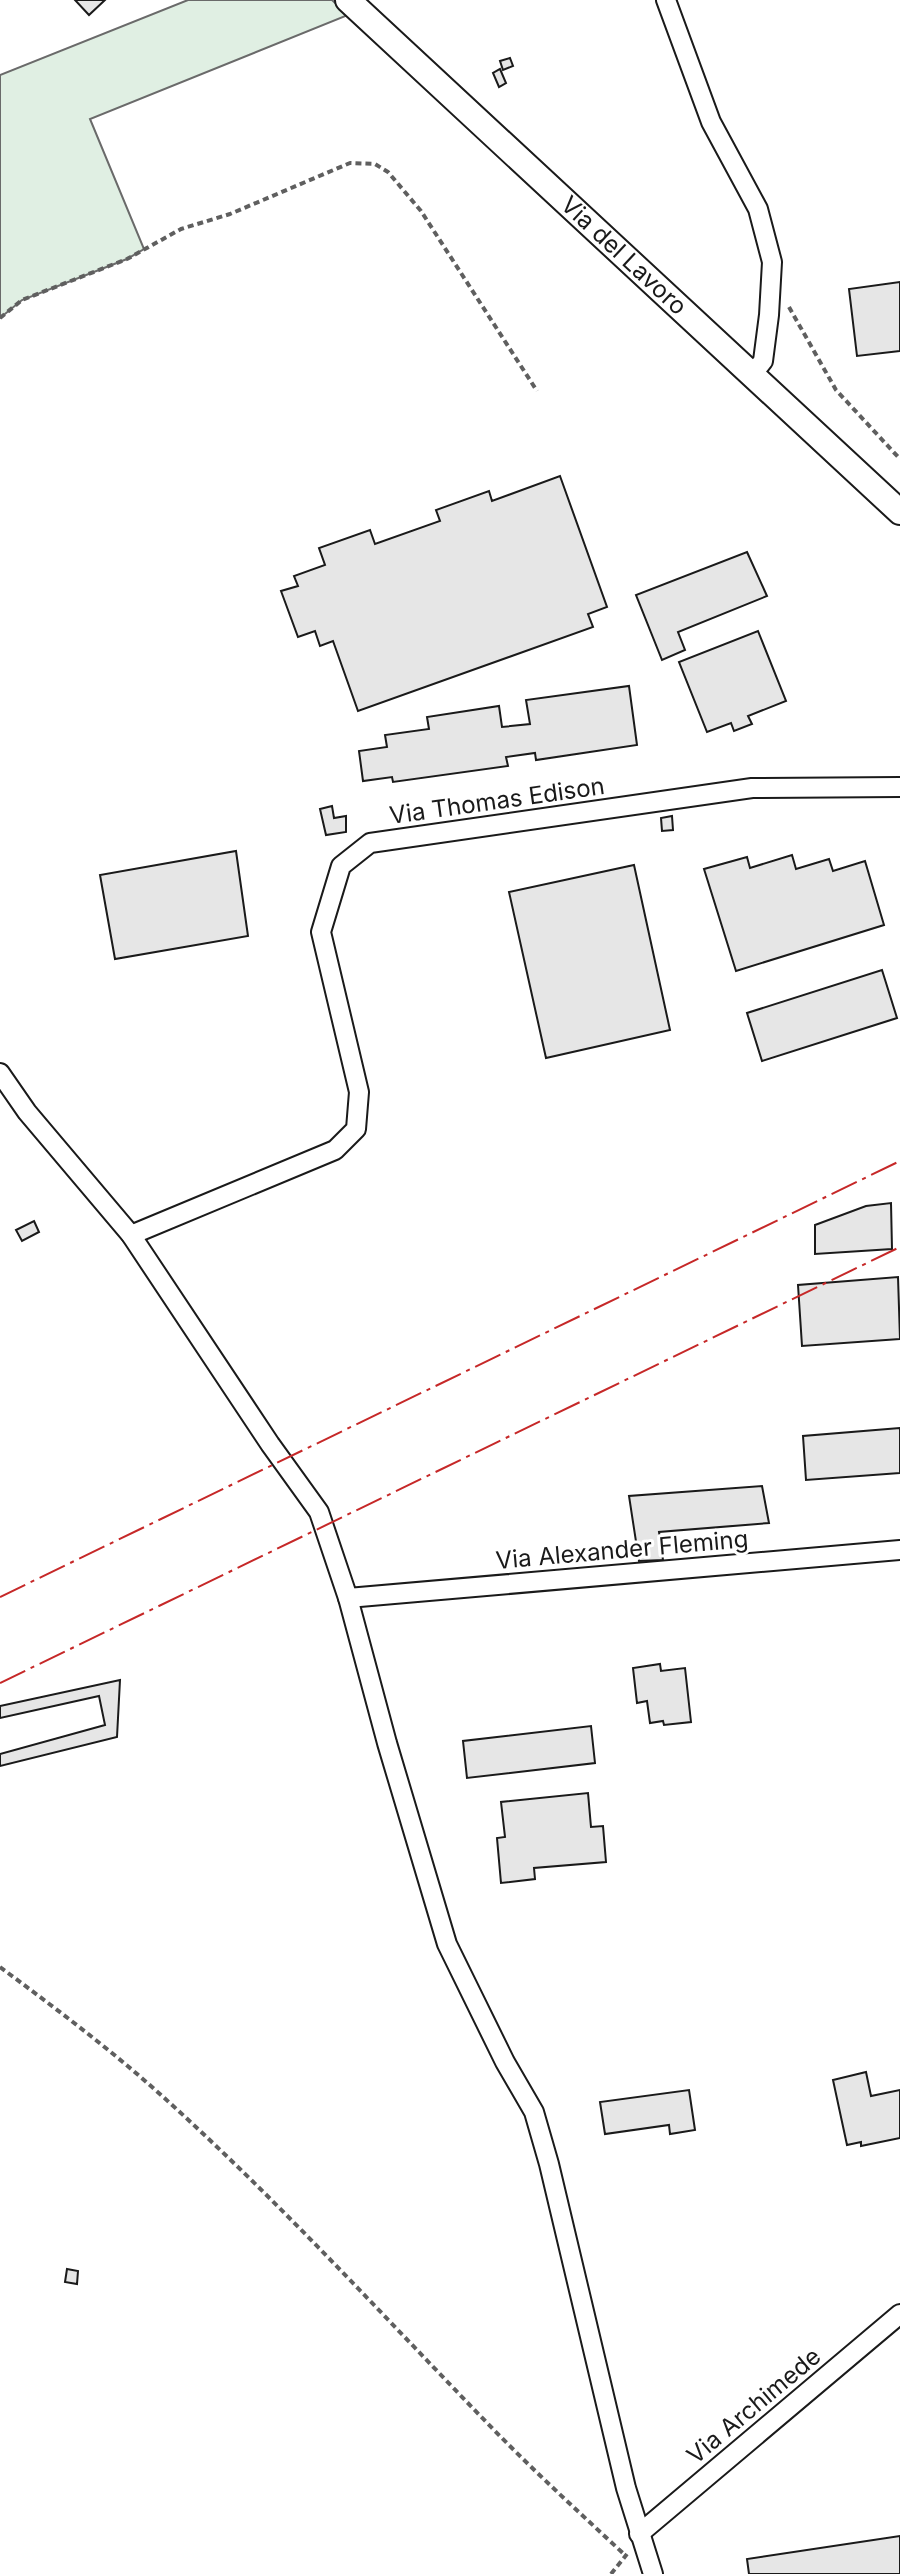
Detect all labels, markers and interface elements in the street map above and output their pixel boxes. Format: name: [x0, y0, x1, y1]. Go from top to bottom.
street label: Via del Lavoro: [555, 190, 693, 321]
street label: Via Thomas Edison: [388, 771, 606, 830]
street label: Via Alexander Fleming: [494, 1524, 749, 1575]
street label: Via Archimede: [681, 2341, 826, 2470]

